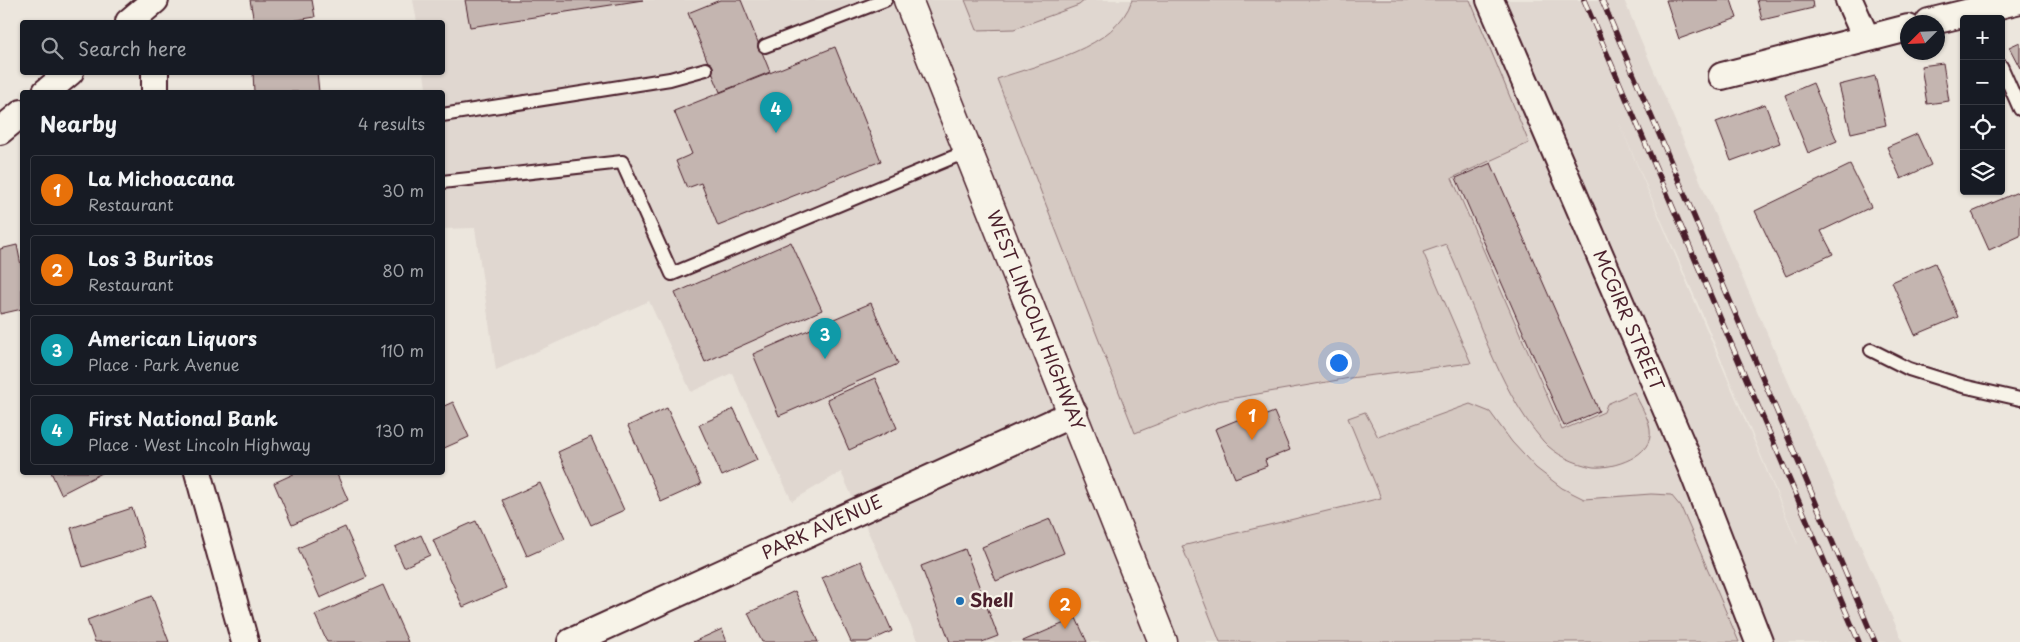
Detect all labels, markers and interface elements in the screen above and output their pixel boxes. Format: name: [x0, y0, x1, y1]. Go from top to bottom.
north arrow: [1900, 15, 1945, 60]
map controls: [1960, 15, 2005, 195]
button: +: [1960, 15, 2005, 60]
search box: [20, 20, 445, 75]
icon: search: [38, 34, 66, 62]
text: Search here: [78, 34, 187, 62]
button: −: [1960, 60, 2005, 105]
pin: 4: [760, 92, 792, 133]
button: locate: [1960, 105, 2005, 150]
text: Nearby: [40, 107, 117, 139]
text: 4 results: [358, 111, 425, 135]
button: layers: [1960, 150, 2005, 195]
text: La Michoacana: [88, 164, 235, 192]
text: 1: [53, 178, 61, 202]
text: 30 m: [382, 178, 424, 202]
text: Restaurant: [88, 192, 174, 216]
street label: WEST LINCOLN HIGHWAY: [981, 206, 1093, 435]
text: Los 3 Buritos: [88, 244, 213, 272]
street label: MCGIRR STREET: [1587, 245, 1672, 395]
text: 2: [51, 258, 63, 282]
text: 80 m: [382, 258, 424, 282]
text: Restaurant: [88, 272, 174, 296]
pin: 3: [809, 318, 841, 359]
text: American Liquors: [88, 324, 257, 352]
text: 3: [52, 338, 62, 362]
text: 110 m: [381, 338, 424, 362]
your location: [1326, 350, 1352, 376]
text: Place · Park Avenue: [88, 352, 240, 376]
pin: 1: [1236, 399, 1268, 440]
text: First National Bank: [88, 404, 278, 432]
text: 4: [52, 418, 62, 442]
text: 130 m: [376, 418, 424, 442]
text: Place · West Lincoln Highway: [88, 432, 311, 456]
street label: PARK AVENUE: [757, 487, 886, 566]
place label: Shell: [970, 586, 1013, 613]
pin: 2: [1049, 588, 1081, 629]
marker: Shell: [954, 595, 966, 607]

